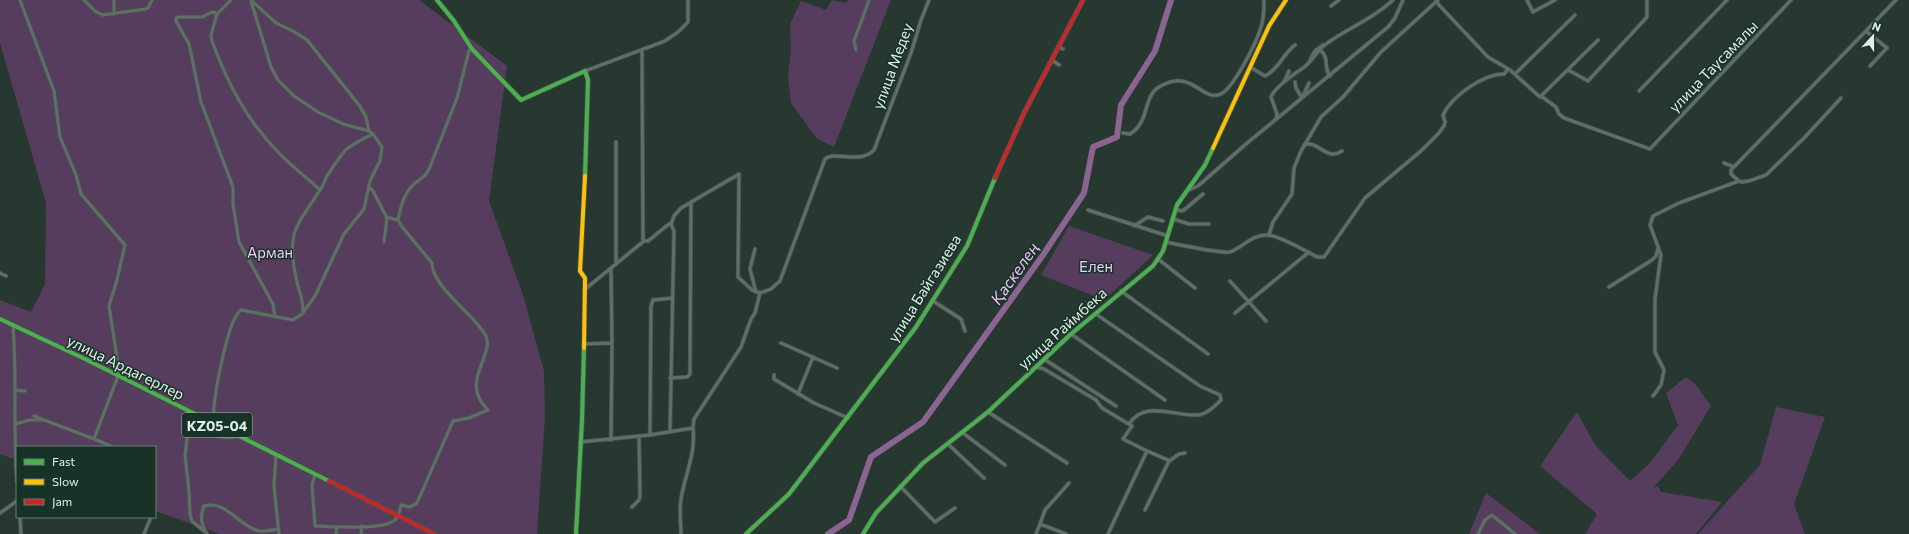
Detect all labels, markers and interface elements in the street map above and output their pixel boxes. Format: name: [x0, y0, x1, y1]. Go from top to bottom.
street label: улица Таусамалы: [1665, 16, 1761, 116]
north arrow: [1853, 16, 1893, 56]
text: N: [1871, 19, 1883, 34]
street label: улица Медеу: [868, 20, 916, 112]
street label: улица Байгазиева: [884, 231, 964, 345]
water label: Қаскелең: [986, 238, 1042, 308]
park label: Арман: [247, 243, 293, 261]
park label: Елен: [1079, 257, 1113, 275]
street label: улица Раймбека: [1014, 283, 1110, 373]
street label: улица Ардагерлер: [64, 331, 188, 403]
road number: KZ05-04: [182, 413, 252, 437]
legend: [16, 446, 156, 518]
text: Fast: [52, 454, 75, 468]
text: Slow: [52, 474, 79, 488]
text: Jam: [52, 494, 72, 509]

